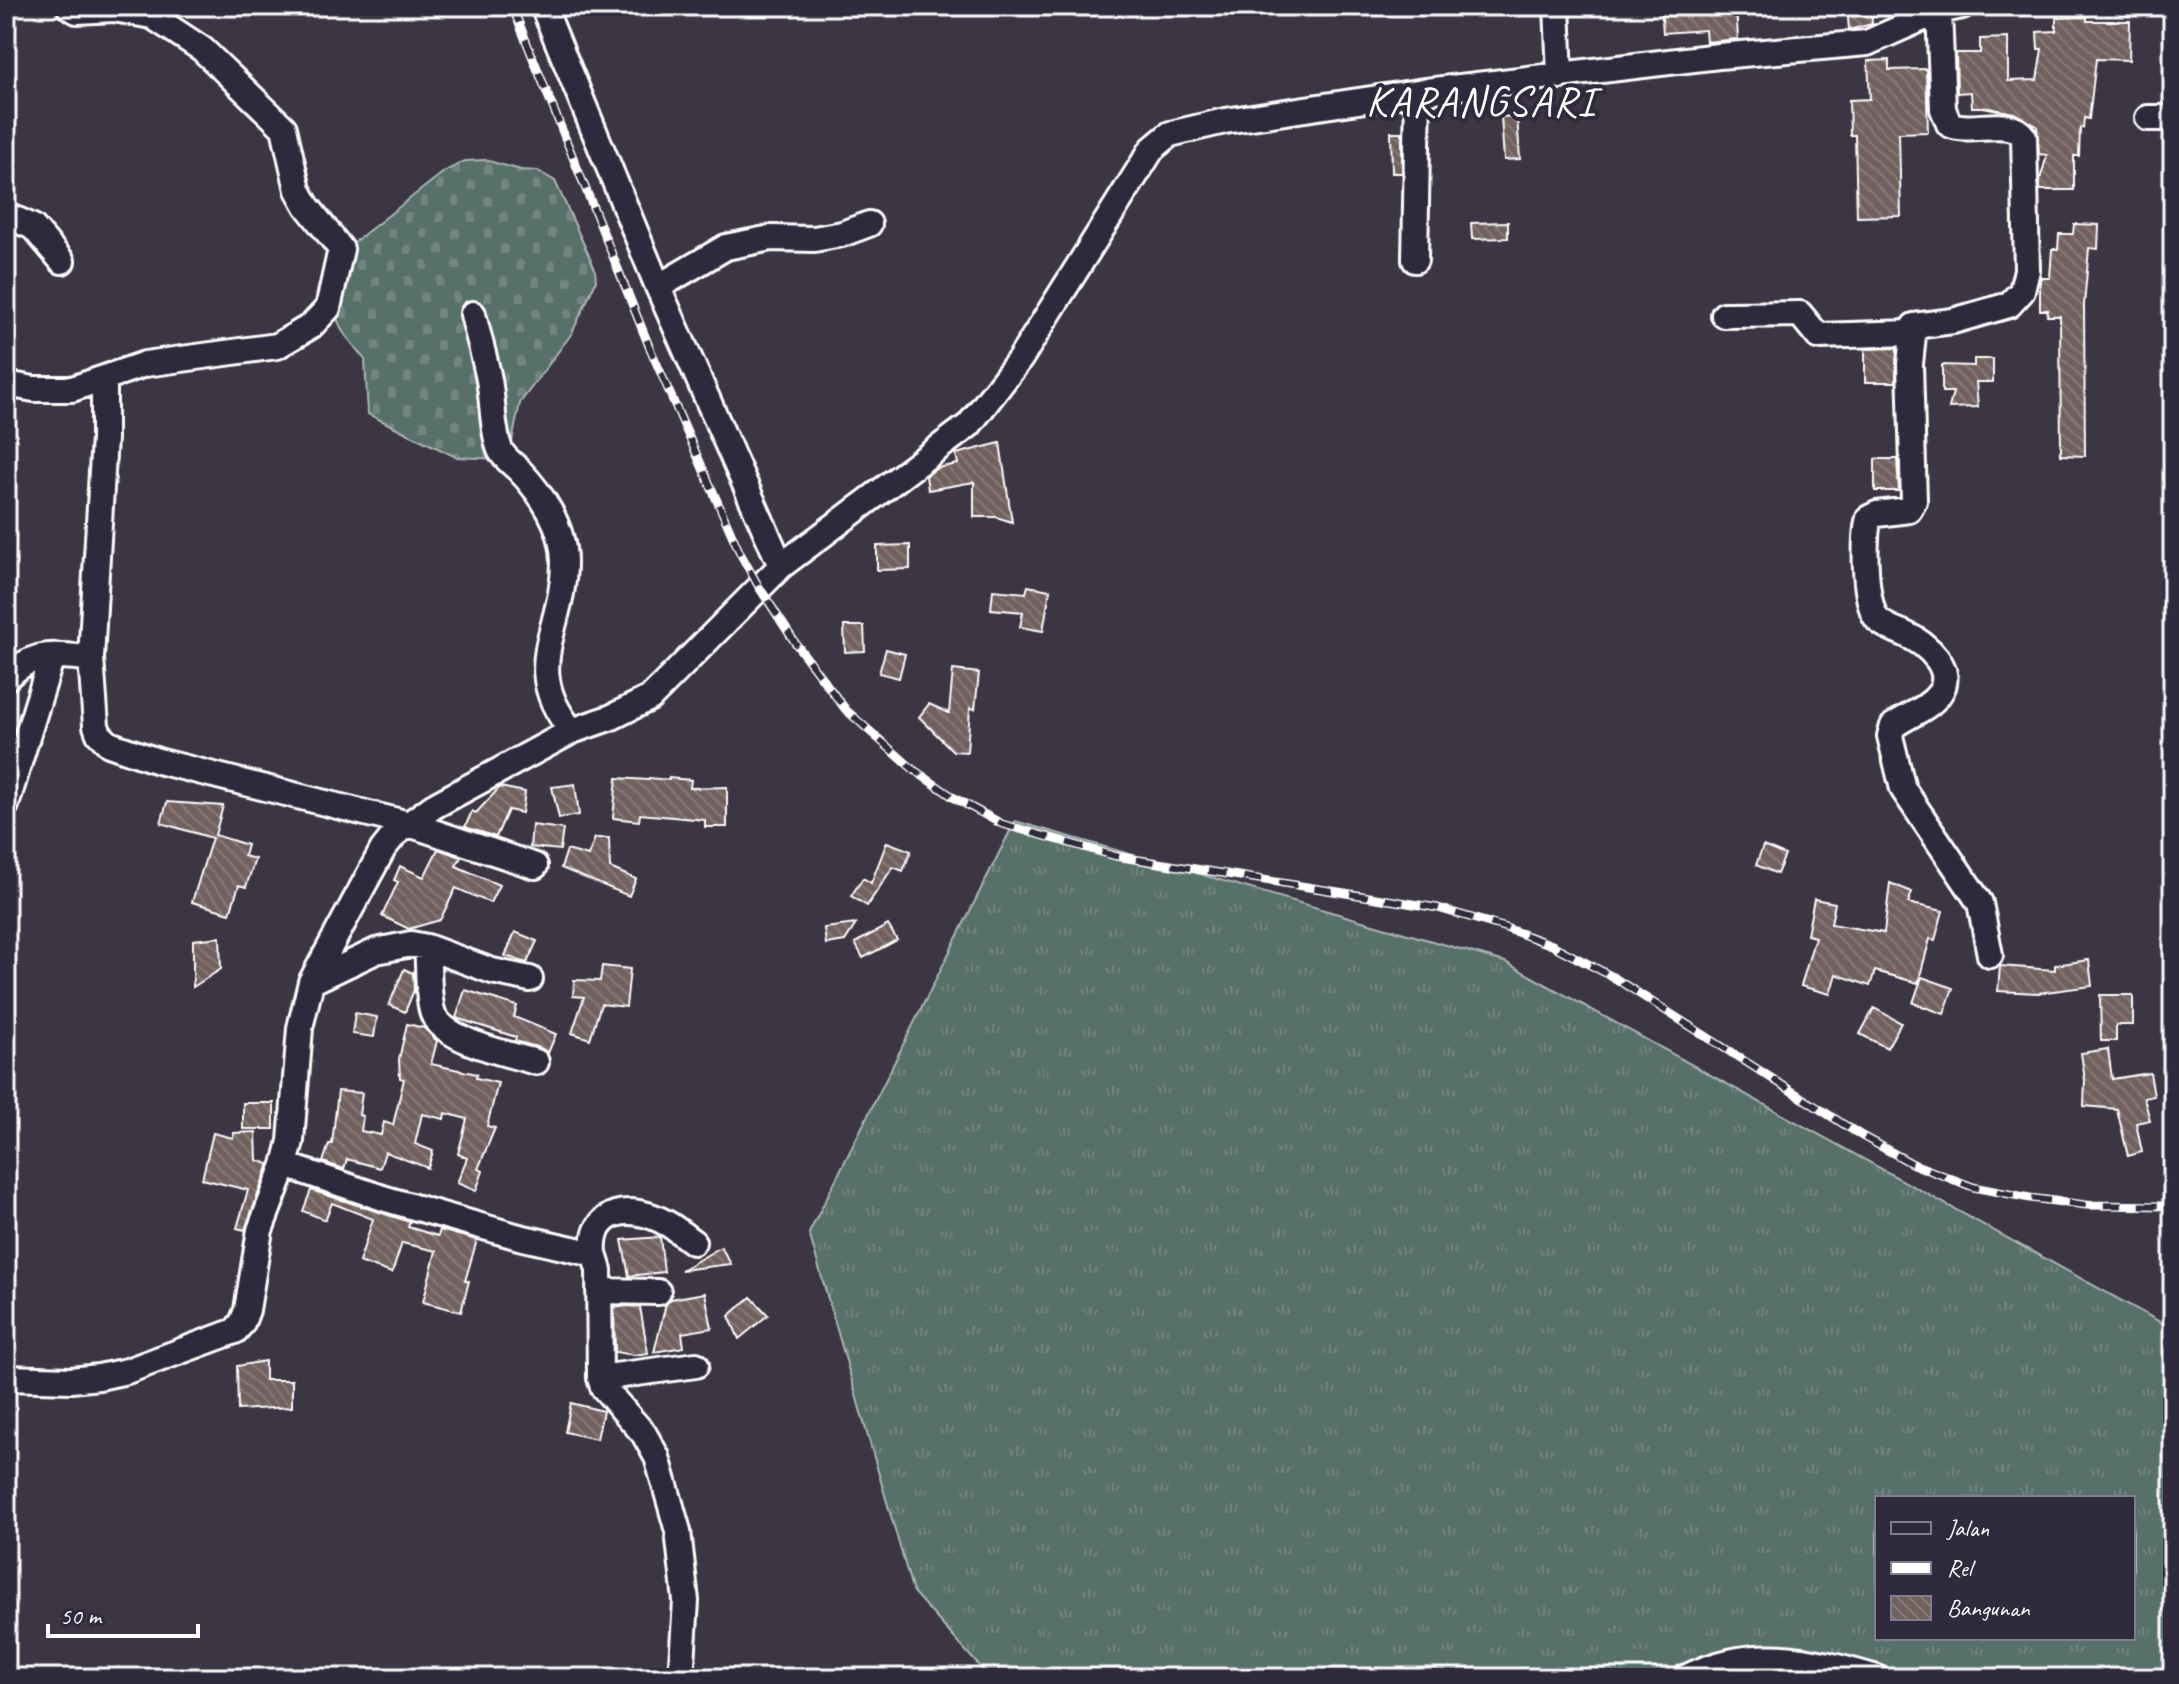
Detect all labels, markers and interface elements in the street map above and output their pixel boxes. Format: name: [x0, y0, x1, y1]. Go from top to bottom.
district label: KARANGSARI: [1366, 75, 1603, 128]
legend: [1875, 1496, 2135, 1640]
text: Jalan: [1946, 1513, 1989, 1543]
text: Rel: [1947, 1553, 1976, 1583]
scale bar: [48, 1588, 198, 1638]
text: Bangunan: [1947, 1593, 2031, 1623]
text: 50 m: [60, 1601, 103, 1631]

